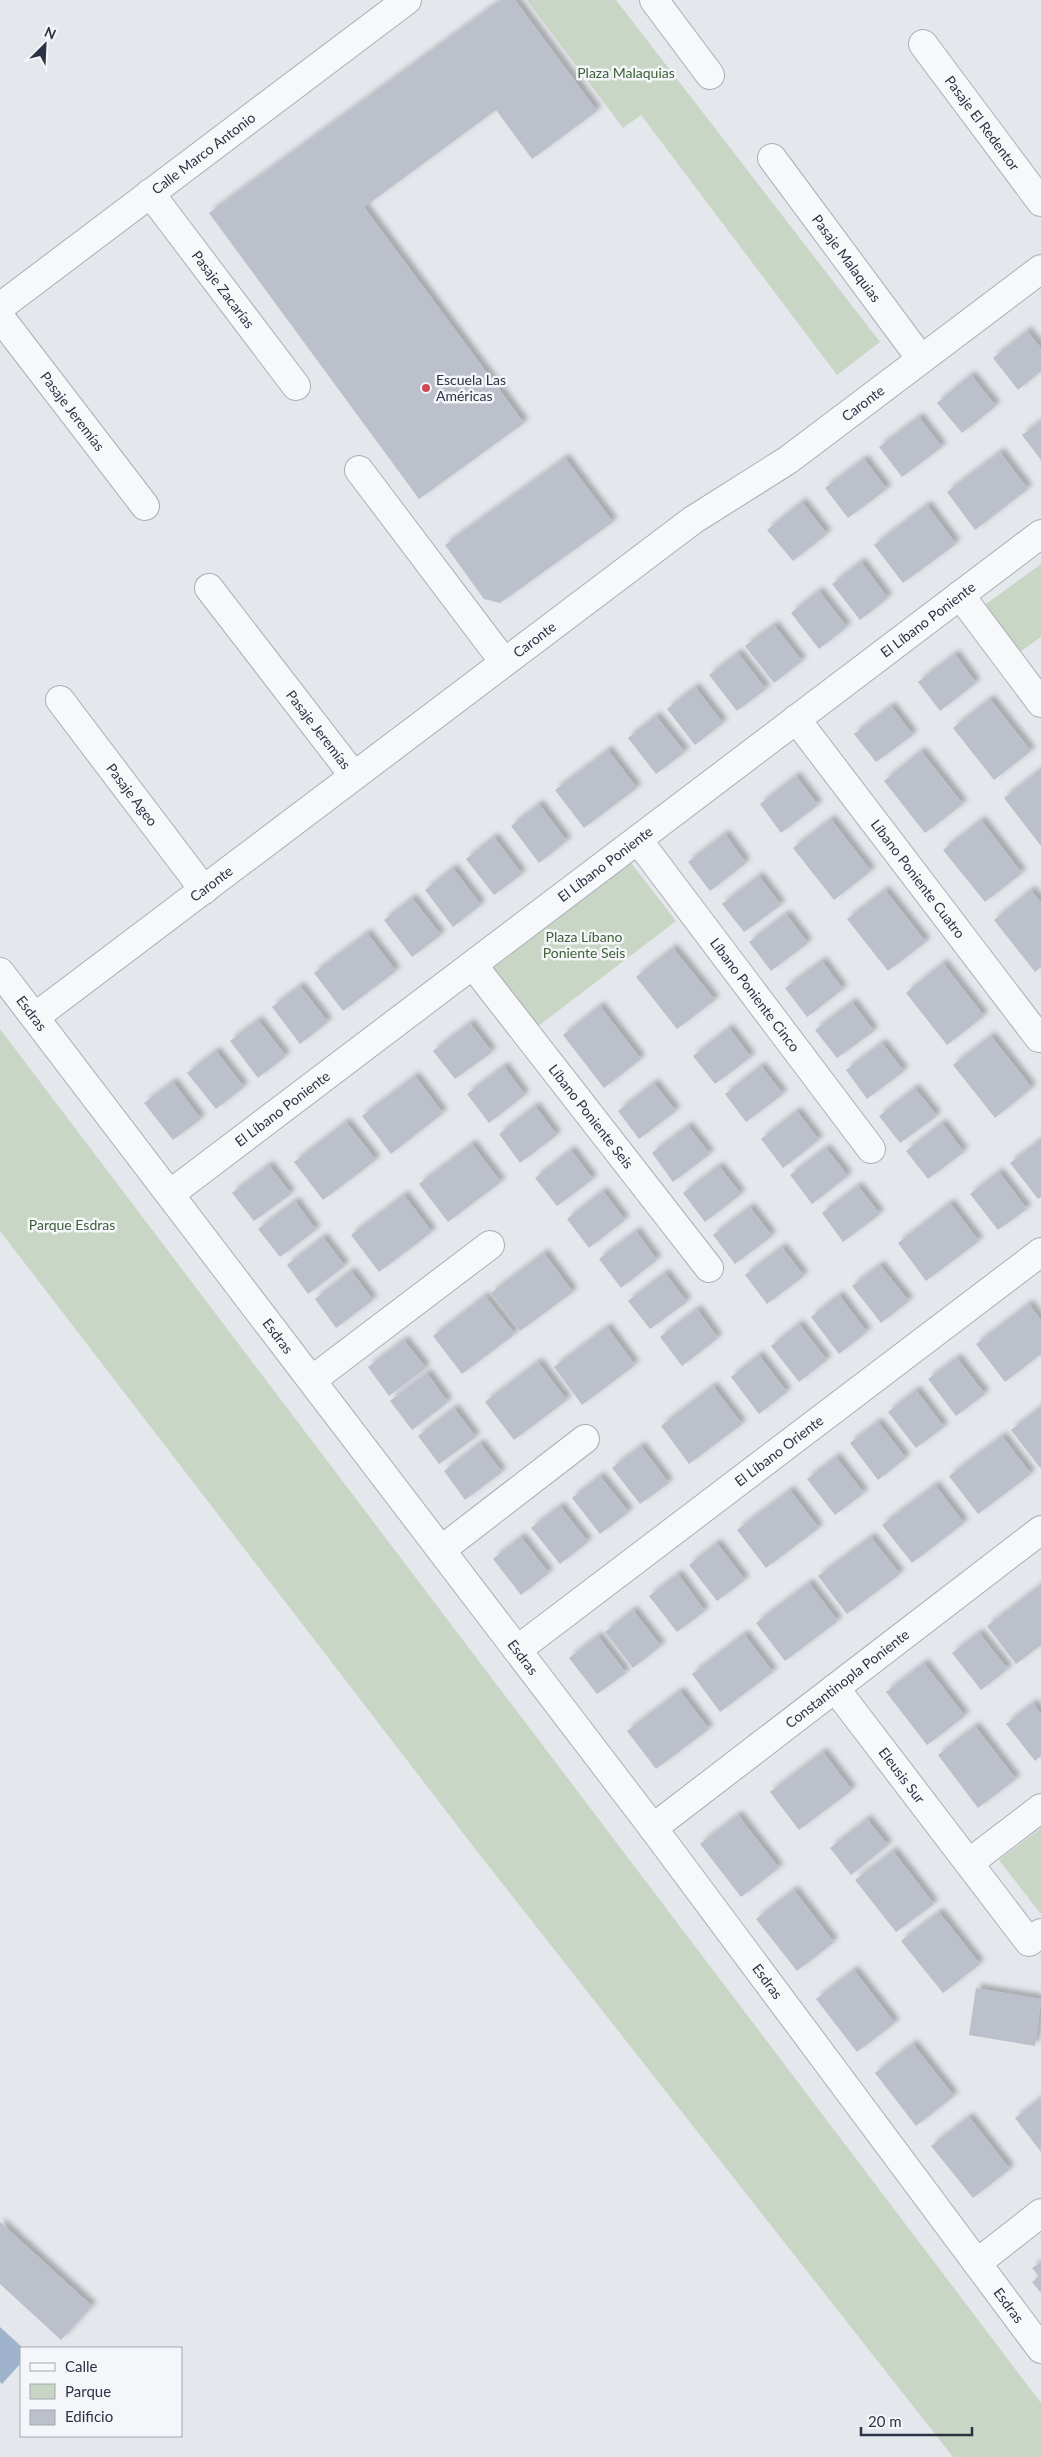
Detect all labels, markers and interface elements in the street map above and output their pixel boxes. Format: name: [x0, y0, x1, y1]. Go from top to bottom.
north arrow: [20, 20, 70, 70]
text: N: [42, 23, 59, 43]
park label: Plaza Malaquias: [577, 64, 675, 81]
street label: Pasaje El Redentor: [942, 72, 1024, 174]
street label: Calle Marco Antonio: [148, 108, 258, 198]
street label: Pasaje Malaquias: [809, 211, 885, 305]
street label: Pasaje Zacarías: [189, 247, 258, 331]
street label: Pasaje Jeremías: [37, 368, 109, 454]
place label: Escuela Las Américas: [436, 371, 506, 404]
street label: Caronte: [838, 381, 888, 425]
marker: Escuela Las Américas: [420, 382, 432, 394]
street label: El Líbano Poniente: [877, 578, 978, 661]
street label: Caronte: [509, 618, 559, 661]
street label: Pasaje Jeremías: [283, 686, 355, 772]
street label: Pasaje Ageo: [103, 760, 161, 829]
street label: Líbano Poniente Cuatro: [867, 816, 969, 941]
street label: El Líbano Poniente: [554, 822, 656, 905]
street label: Caronte: [186, 862, 236, 905]
park label: Plaza Líbano Poniente Seis: [543, 928, 625, 961]
street label: Líbano Poniente Cinco: [707, 934, 804, 1055]
street label: Esdras: [13, 992, 51, 1034]
street label: Líbano Poniente Seis: [545, 1061, 637, 1172]
street label: El Líbano Poniente: [231, 1067, 333, 1150]
park label: Parque Esdras: [29, 1216, 115, 1233]
street label: Esdras: [259, 1315, 297, 1357]
street label: El Líbano Oriente: [731, 1411, 826, 1490]
street label: Constantinopla Poniente: [782, 1625, 912, 1731]
street label: Esdras: [504, 1636, 542, 1678]
street label: Eleusis Sur: [875, 1744, 929, 1807]
street label: Esdras: [749, 1960, 786, 2002]
street label: Esdras: [990, 2284, 1028, 2326]
legend: [20, 2347, 182, 2437]
text: Calle: [65, 2357, 98, 2375]
text: Parque: [65, 2382, 111, 2400]
scale bar: [861, 2404, 972, 2436]
text: Edificio: [65, 2407, 113, 2425]
text: 20 m: [868, 2412, 902, 2430]

